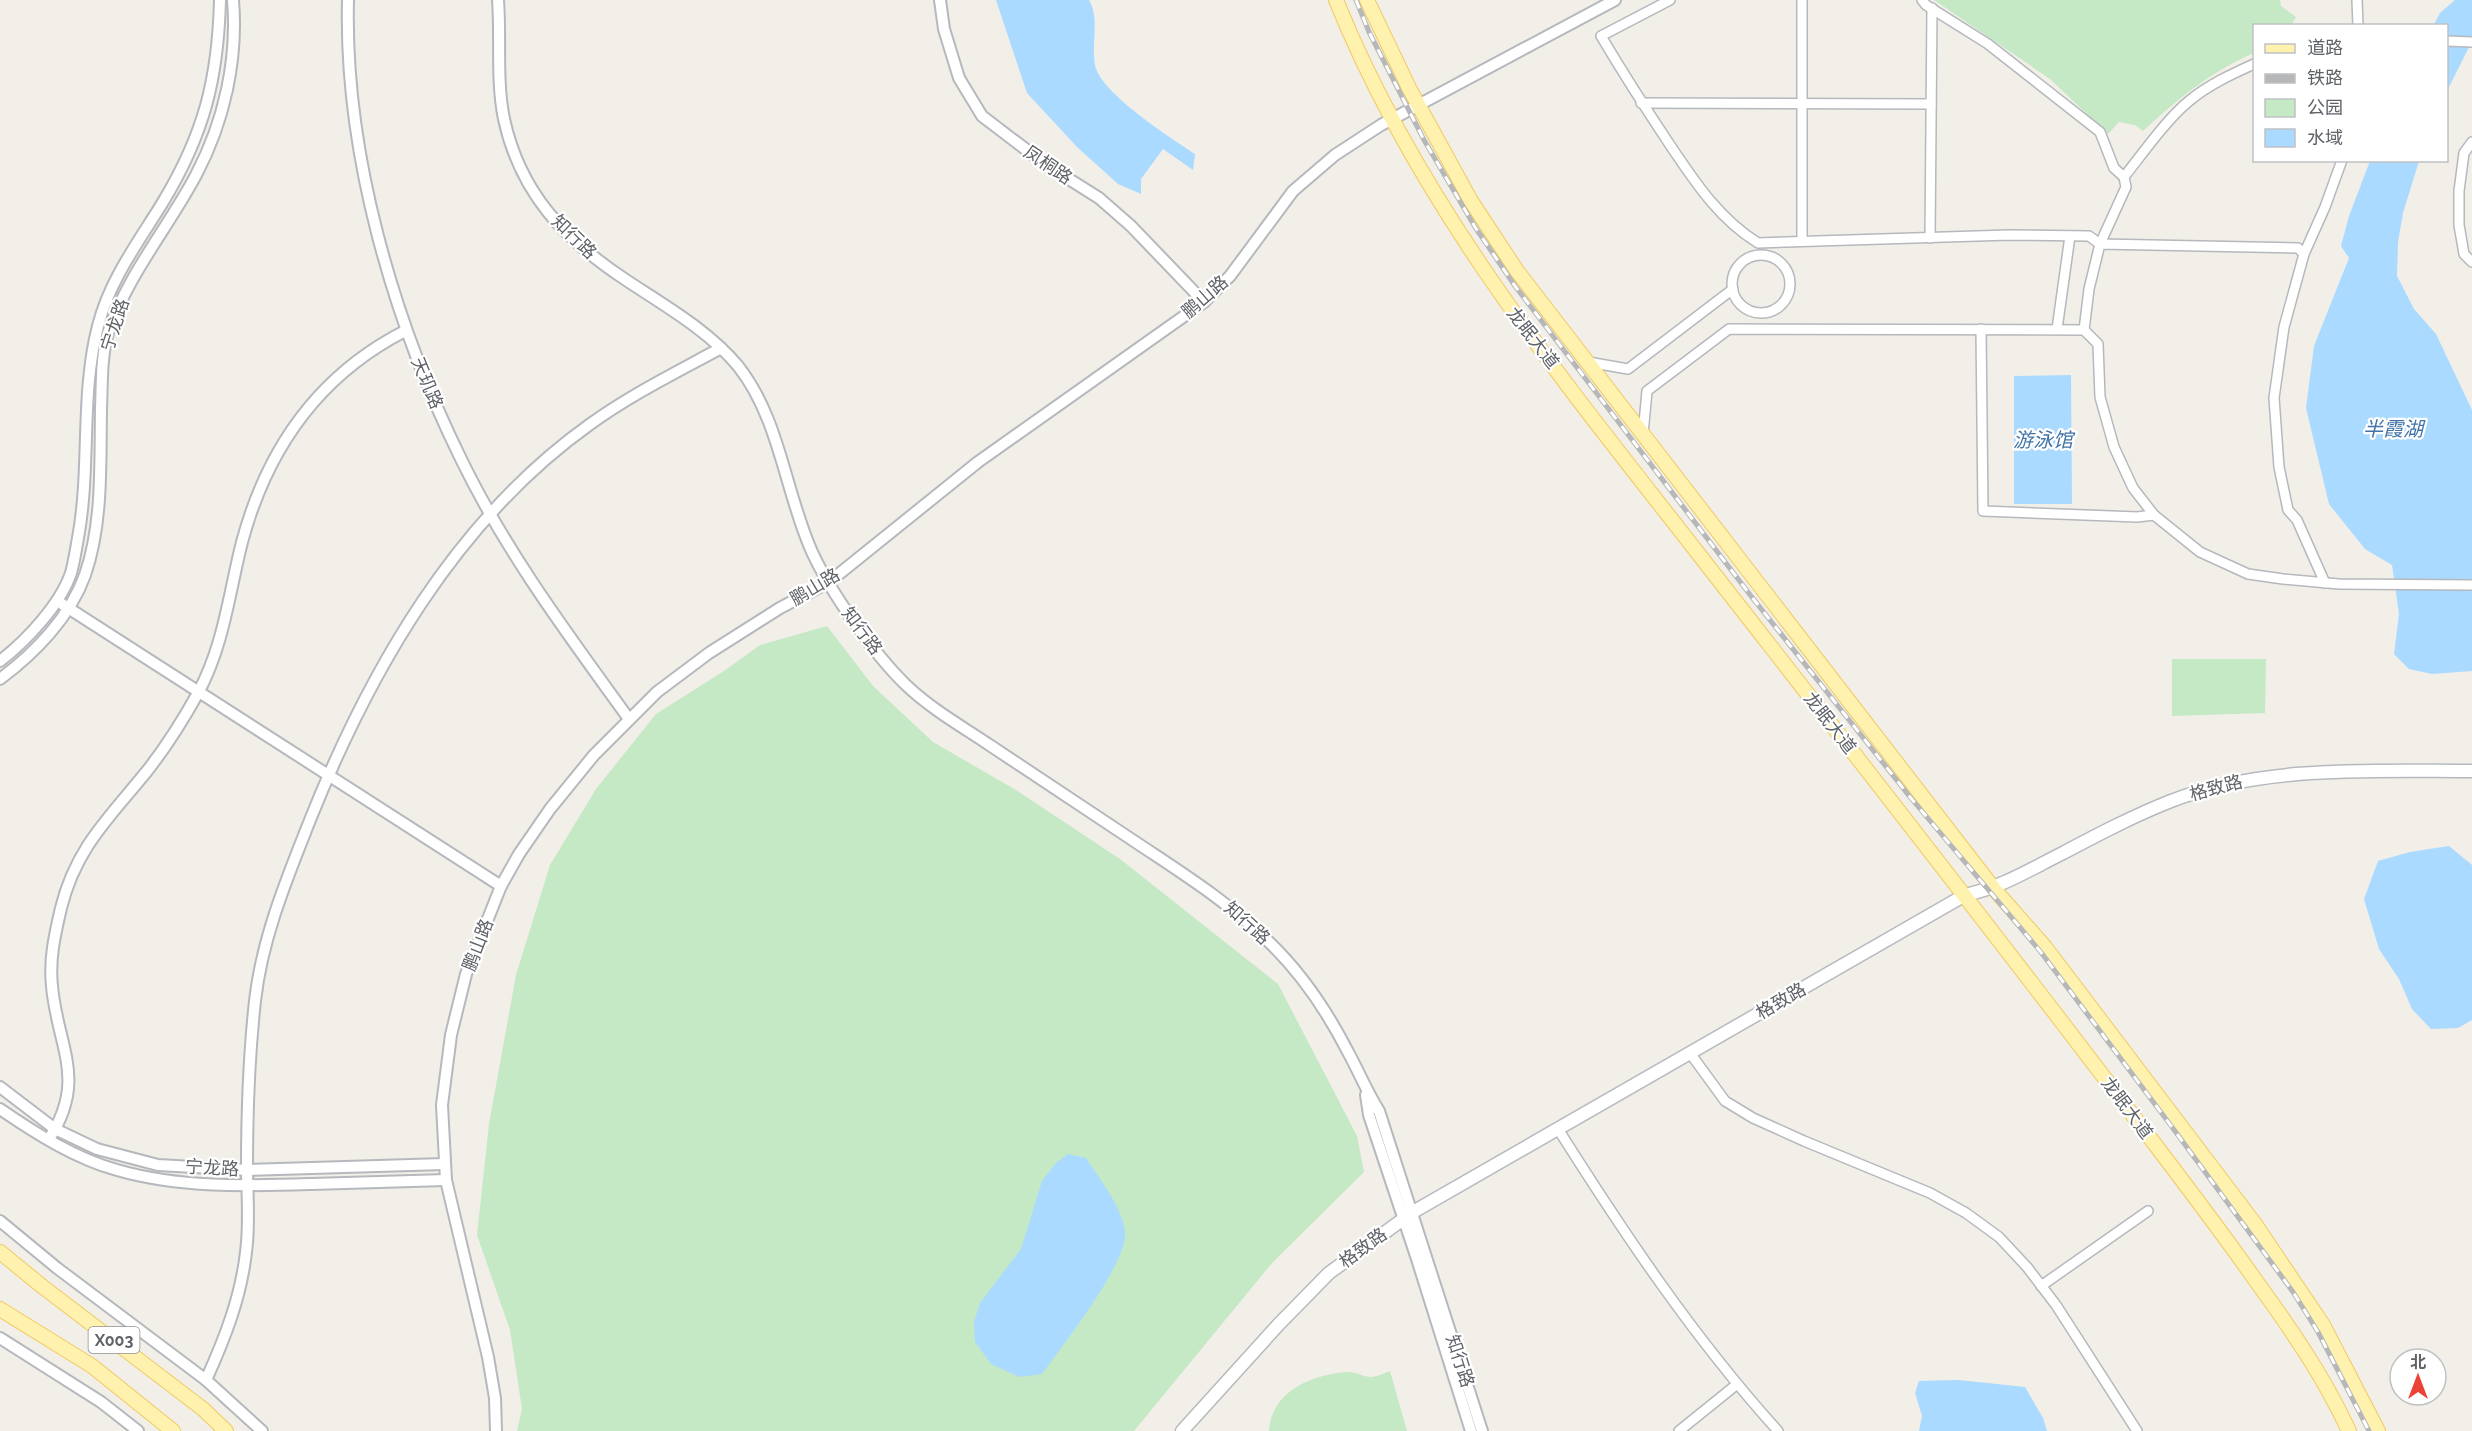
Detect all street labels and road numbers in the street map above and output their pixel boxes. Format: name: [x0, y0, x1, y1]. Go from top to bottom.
street label: 凤桐路: [1020, 141, 1077, 188]
street label: 知行路: [548, 210, 601, 263]
street label: 鹏山路: [1177, 271, 1232, 322]
street label: 宁龙路: [96, 296, 133, 354]
street label: 龙眠大道: [1503, 303, 1564, 373]
street label: 天玑路: [407, 354, 448, 412]
street label: 鹏山路: [786, 564, 843, 609]
street label: 知行路: [838, 603, 887, 659]
street label: 龙眠大道: [1800, 688, 1861, 758]
street label: 格致路: [2187, 770, 2245, 805]
street label: 知行路: [1220, 897, 1274, 948]
street label: 鹏山路: [458, 916, 497, 974]
street label: 格致路: [1752, 978, 1809, 1023]
street label: 龙眠大道: [2097, 1073, 2157, 1143]
street label: 宁龙路: [185, 1156, 240, 1179]
street label: 格致路: [1335, 1223, 1391, 1272]
road number: X003: [88, 1327, 140, 1353]
street label: 知行路: [1442, 1332, 1479, 1390]

